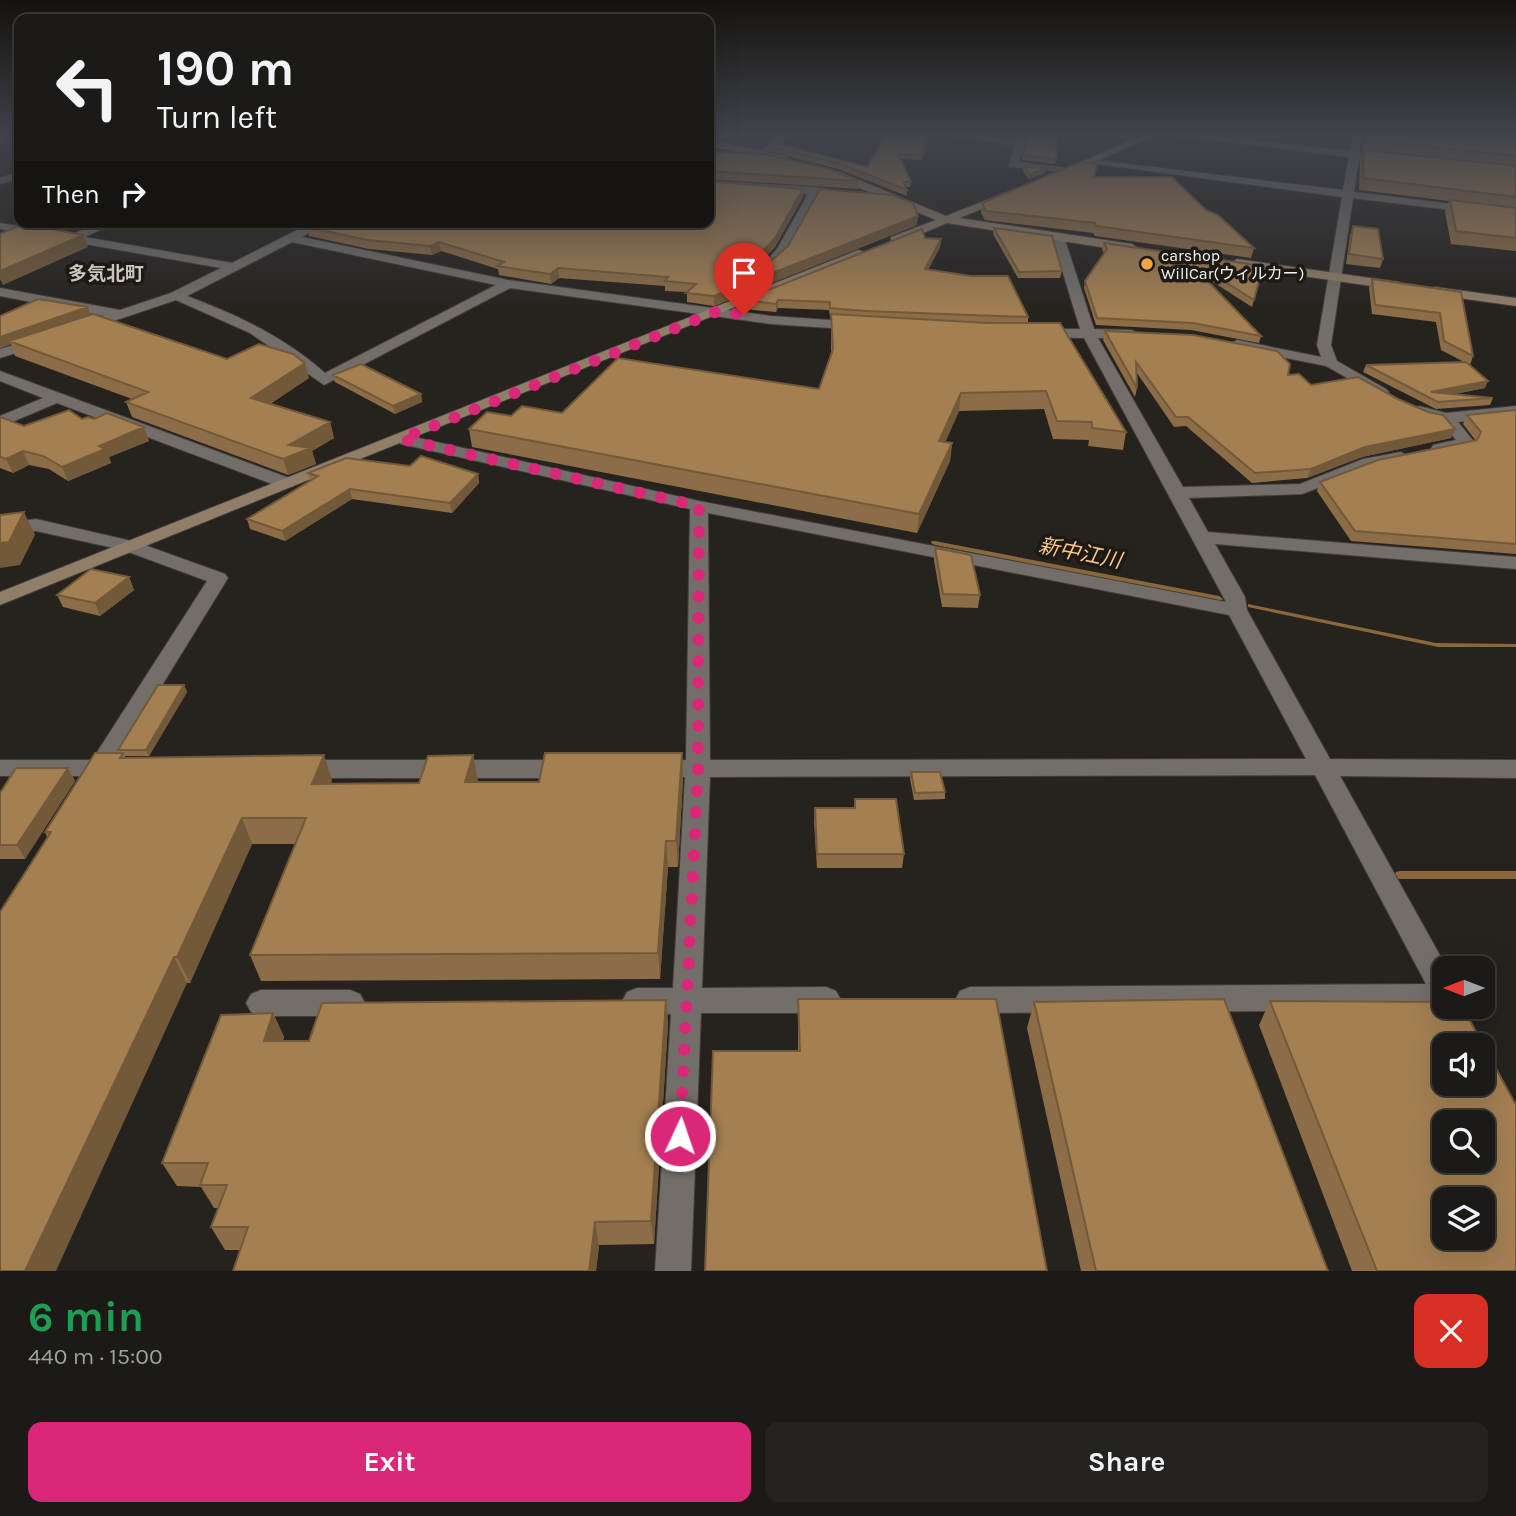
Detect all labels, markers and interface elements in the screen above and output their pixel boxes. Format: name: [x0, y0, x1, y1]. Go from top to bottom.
text: 190 m: [157, 40, 294, 97]
icon: left: [42, 42, 133, 133]
text: Turn left: [157, 99, 277, 136]
icon: right: [114, 175, 152, 213]
text: Then: [42, 179, 100, 210]
pin: [714, 243, 774, 315]
place label: carshop WillCar(ウィルカー): [1161, 246, 1304, 283]
icon: arrive: [725, 254, 763, 292]
marker: carshop WillCar(ウィルカー): [1139, 256, 1155, 272]
district label: 多気北町: [68, 263, 144, 285]
water label: 新中江川: [1036, 533, 1125, 573]
north arrow: [1432, 956, 1494, 1018]
map controls: [1432, 956, 1495, 1250]
button: sound: [1432, 1033, 1495, 1096]
position arrow: [643, 1099, 717, 1173]
button: search: [1432, 1110, 1495, 1173]
button: layers: [1432, 1187, 1495, 1250]
text: 6 min: [28, 1292, 144, 1342]
button: close: [1414, 1294, 1488, 1368]
text: 440 m · 15:00: [28, 1343, 163, 1370]
button: Exit: [28, 1422, 751, 1502]
button: Share: [765, 1422, 1488, 1502]

